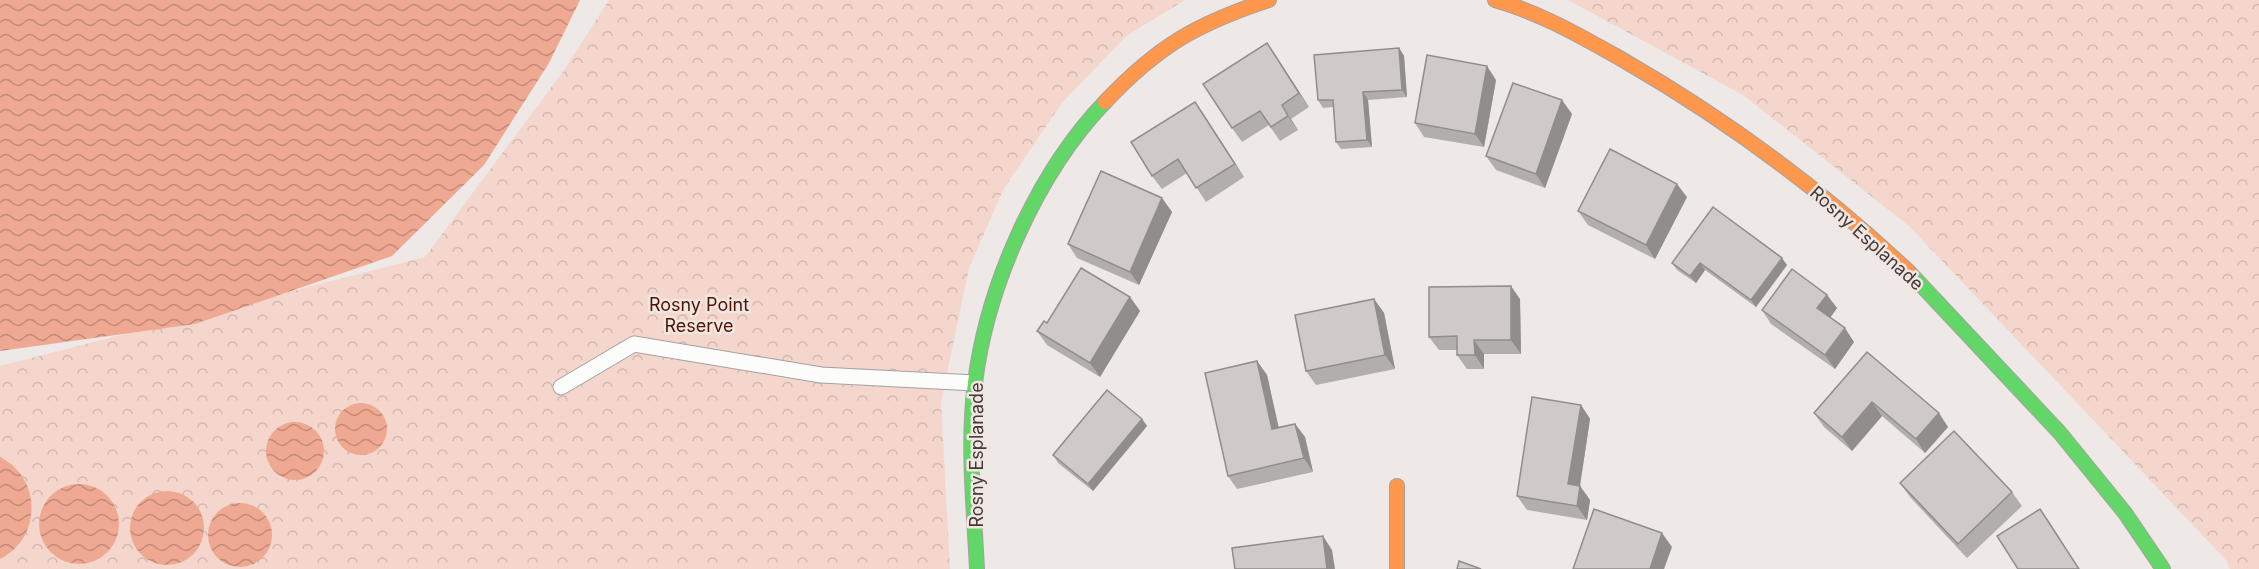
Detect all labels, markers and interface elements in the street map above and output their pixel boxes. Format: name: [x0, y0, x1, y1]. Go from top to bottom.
street label: Rosny Esplanade: [1806, 182, 1928, 294]
park label: Rosny Point Reserve: [649, 294, 749, 336]
street label: Rosny Esplanade: [966, 382, 987, 528]

